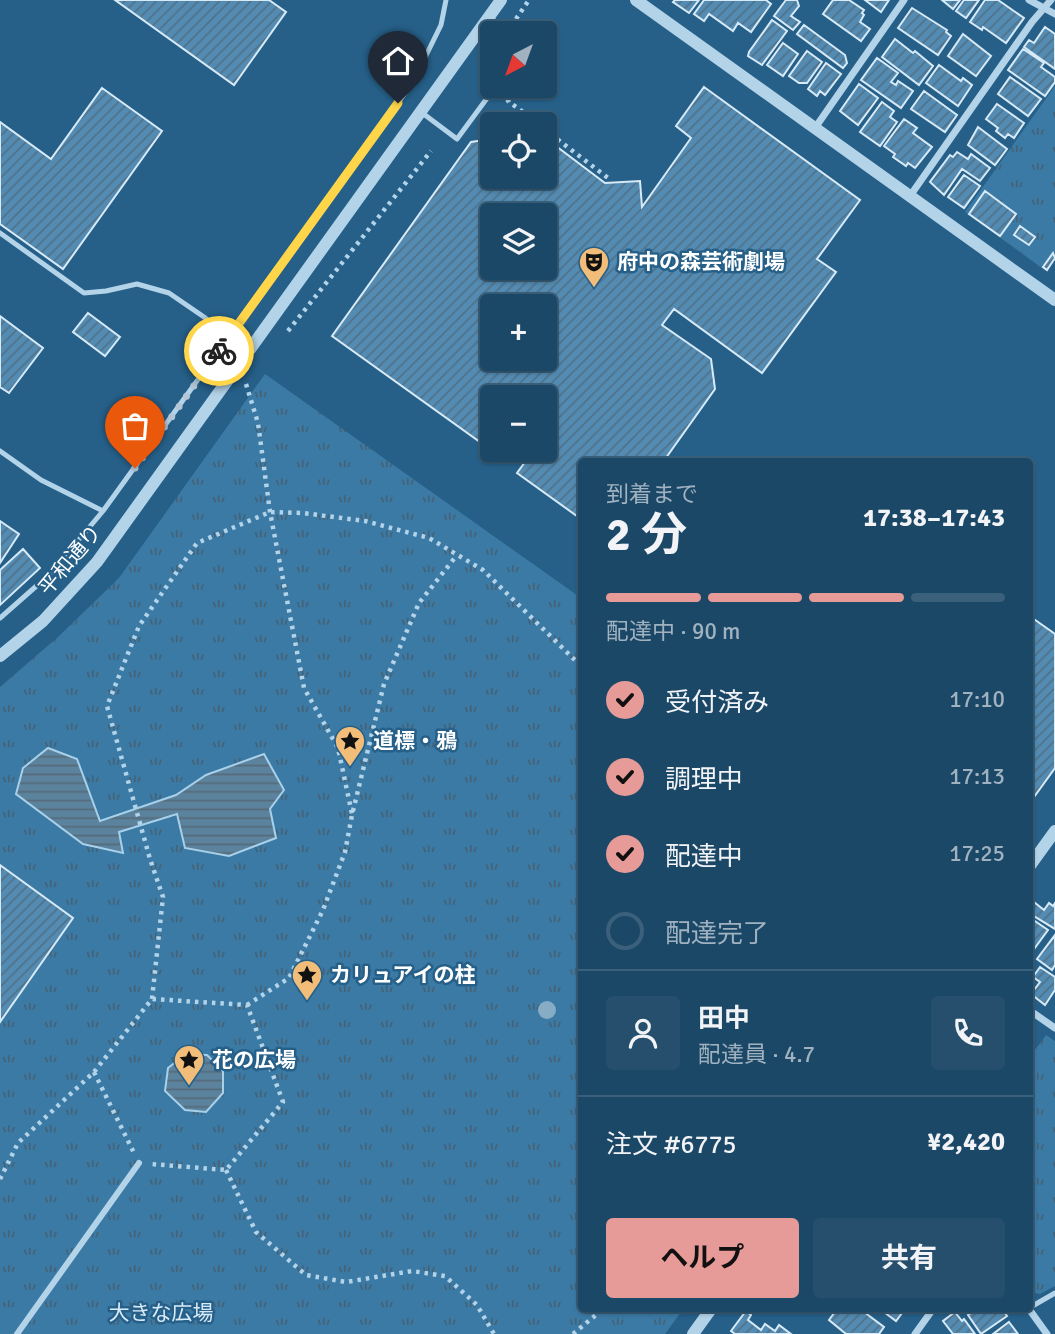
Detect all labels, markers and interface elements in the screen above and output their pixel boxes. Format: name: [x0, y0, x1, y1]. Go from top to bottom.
north arrow: [480, 21, 556, 98]
map controls: [480, 21, 557, 462]
pin: [368, 31, 428, 103]
icon: home: [379, 42, 417, 80]
button: locate: [480, 112, 557, 189]
button: layers: [480, 203, 557, 280]
theatre icon: 府中の森芸術劇場: [577, 245, 611, 289]
place label: 府中の森芸術劇場: [617, 249, 785, 275]
button: +: [480, 294, 557, 371]
courier: [184, 316, 254, 386]
icon: bike: [200, 332, 238, 370]
button: −: [480, 385, 557, 462]
pin: [105, 396, 165, 468]
icon: bag: [116, 407, 154, 445]
text: 到着まで: [606, 480, 698, 509]
text: 17:38–17:43: [863, 502, 1005, 534]
text: 2 分: [606, 507, 687, 563]
street label: 平和通り: [33, 519, 107, 601]
text: 配達中 · 90 m: [606, 617, 740, 646]
icon: check: [606, 681, 644, 719]
text: 17:10: [949, 685, 1005, 714]
text: 受付済み: [665, 687, 769, 719]
place icon: 道標・鴉: [333, 724, 367, 768]
place label: 道標・鴉: [373, 728, 457, 754]
icon: check: [606, 758, 644, 796]
text: 17:13: [949, 762, 1005, 791]
text: 調理中: [665, 764, 743, 796]
icon: check: [606, 835, 644, 873]
text: 17:25: [949, 839, 1005, 868]
text: 配達中: [665, 841, 743, 873]
text: 配達完了: [665, 918, 769, 950]
place icon: カリュアイの柱: [290, 958, 324, 1002]
place label: カリュアイの柱: [330, 962, 476, 988]
button: person: [606, 996, 680, 1070]
button: phone: [931, 996, 1005, 1070]
text: 田中: [698, 1003, 750, 1035]
text: 配達員 · 4.7: [698, 1040, 815, 1069]
place icon: 花の広場: [172, 1043, 206, 1087]
place label: 花の広場: [212, 1047, 296, 1073]
text: ¥2,420: [927, 1126, 1005, 1158]
text: 注文 #6775: [606, 1129, 737, 1161]
button: ヘルプ: [606, 1218, 799, 1298]
button: 共有: [813, 1218, 1005, 1298]
park label: 大きな広場: [109, 1300, 214, 1326]

